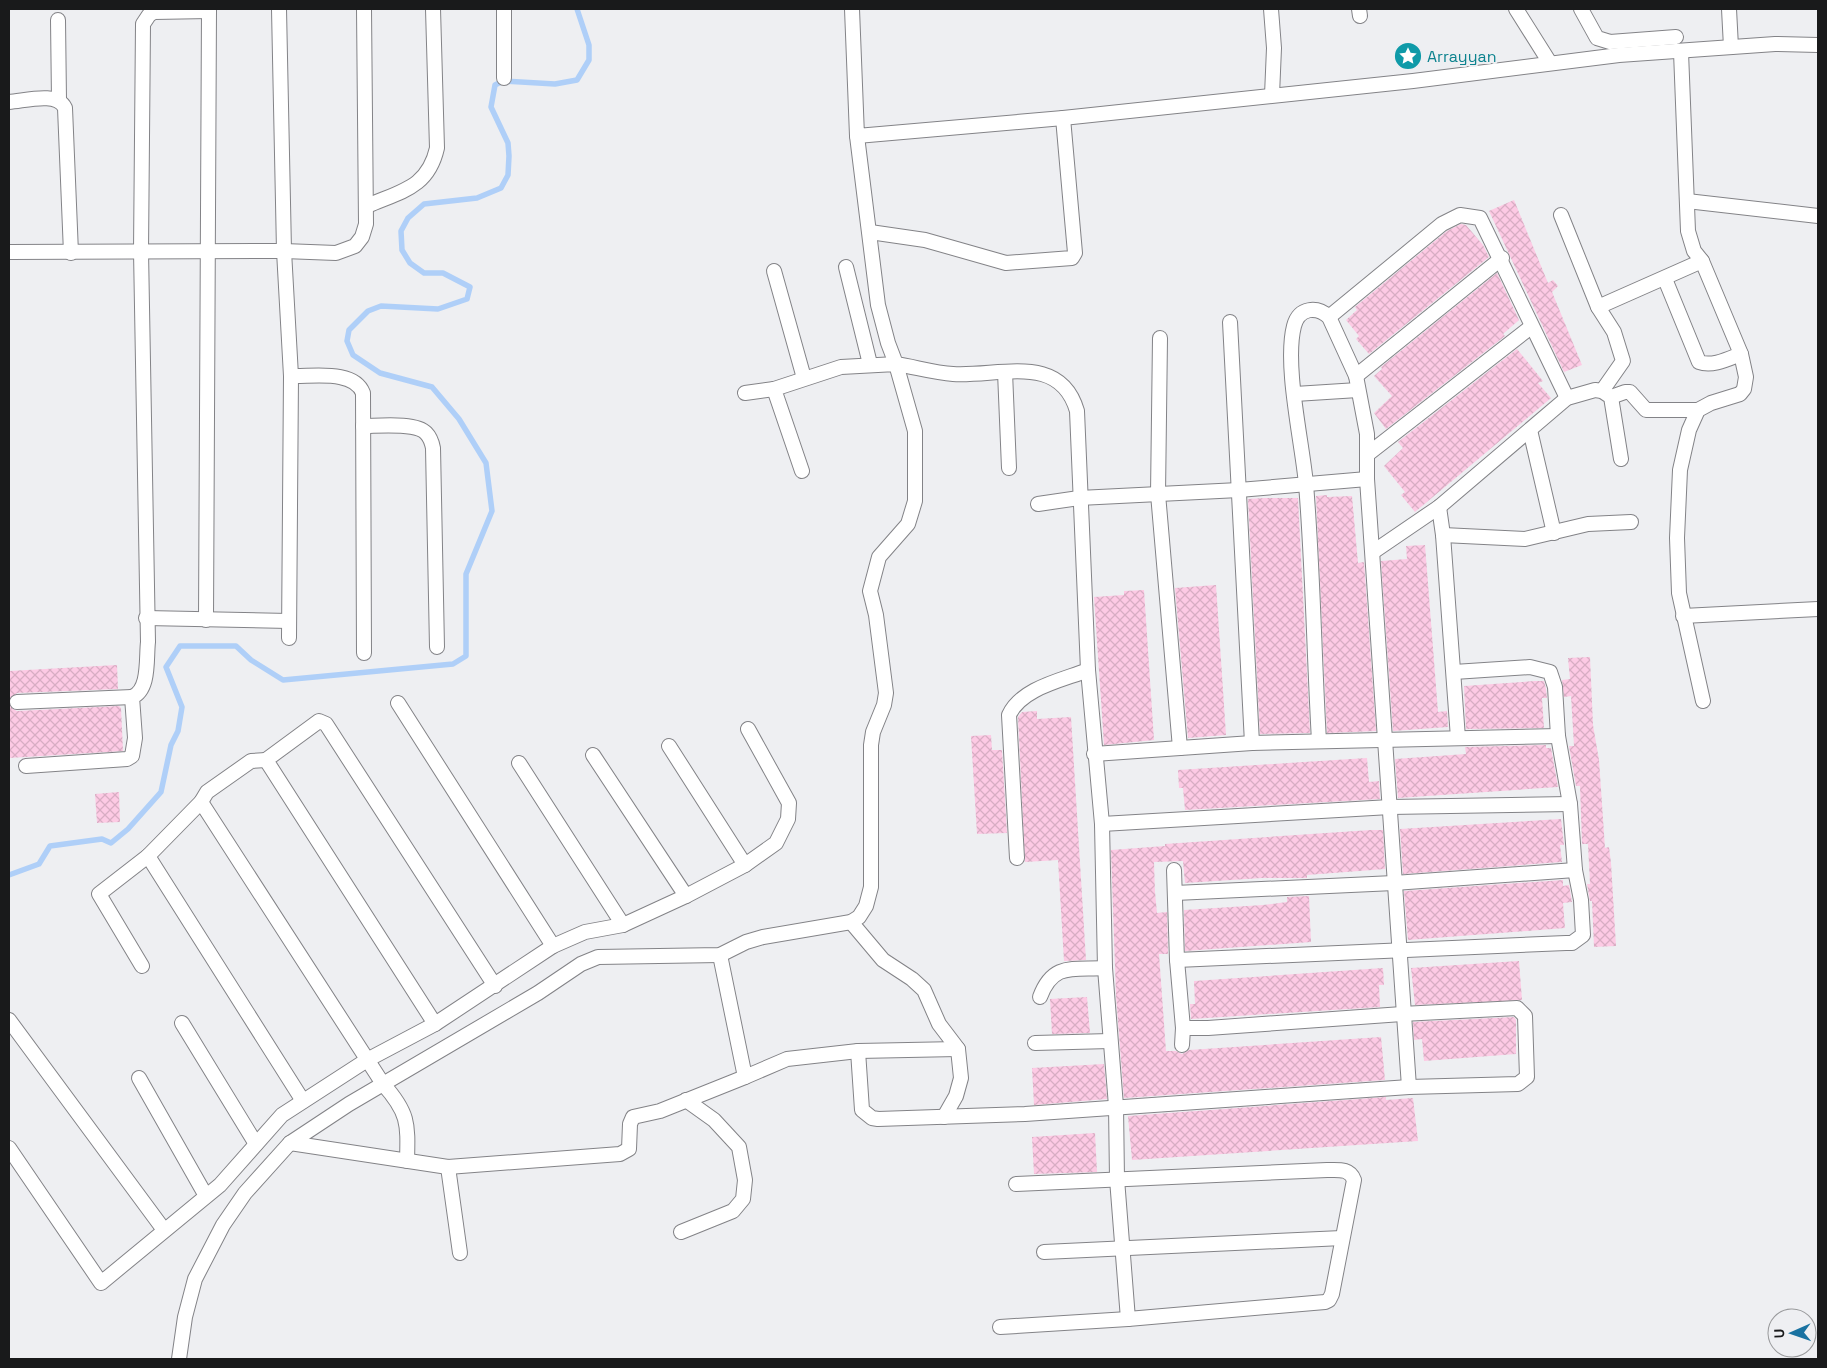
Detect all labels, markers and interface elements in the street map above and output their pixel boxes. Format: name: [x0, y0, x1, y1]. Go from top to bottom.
place icon: Arrayyan: [1393, 41, 1423, 71]
place label: Arrayyan: [1427, 46, 1496, 67]
north arrow: [1767, 1308, 1817, 1358]
text: U: [1770, 1328, 1788, 1338]

